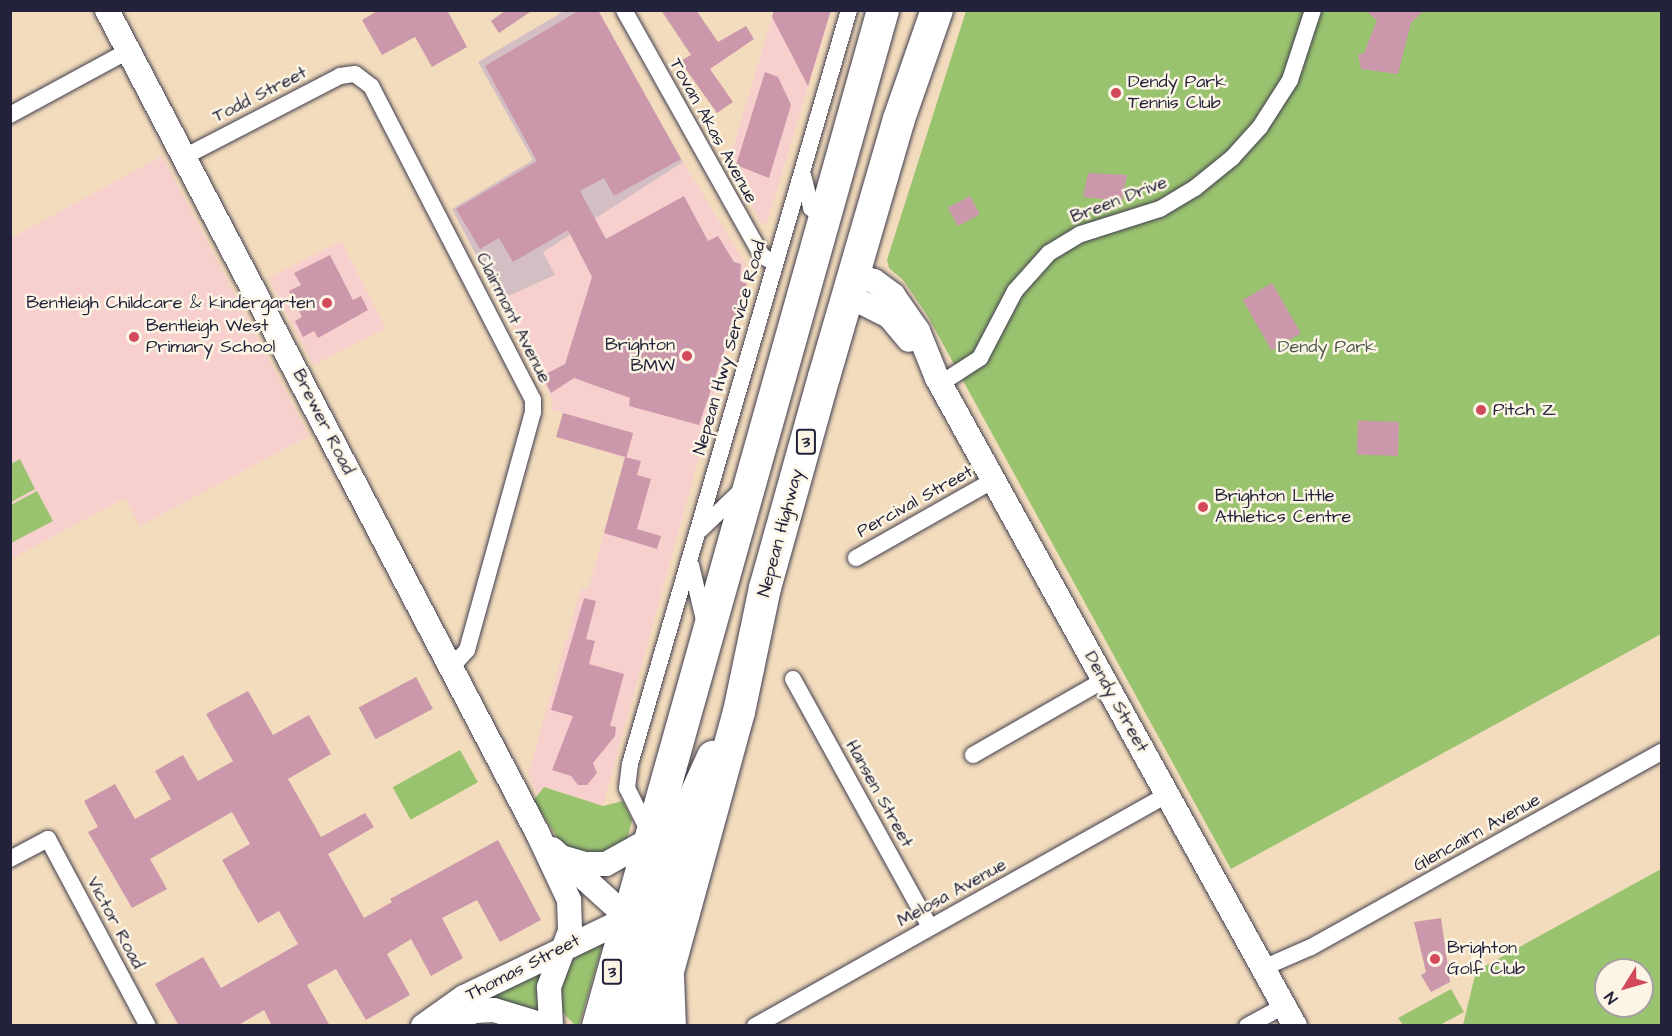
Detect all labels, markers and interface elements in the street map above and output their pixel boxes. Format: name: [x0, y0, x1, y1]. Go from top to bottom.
street label: Tovan Akas Avenue: [664, 55, 762, 207]
street label: Todd Street: [209, 62, 311, 128]
place label: Dendy Park Tennis Club: [1128, 72, 1226, 115]
marker: Dendy Park Tennis Club: [1109, 86, 1123, 100]
street label: Breen Drive: [1068, 172, 1170, 228]
street label: Nepean Hwy Service Road: [689, 238, 771, 458]
street label: Clairmont Avenue: [471, 249, 555, 387]
place label: Bentleigh Childcare & kindergarten: [26, 292, 315, 314]
marker: Bentleigh Childcare & kindergarten: [320, 296, 334, 310]
place label: Bentleigh West Primary School: [146, 316, 275, 358]
marker: Bentleigh West Primary School: [127, 330, 141, 344]
place label: Brighton BMW: [605, 335, 675, 378]
park label: Dendy Park: [1278, 336, 1376, 358]
marker: Brighton BMW: [680, 349, 694, 363]
street label: Brewer Road: [287, 366, 359, 478]
place label: Pitch Z: [1493, 399, 1556, 421]
marker: Pitch Z: [1474, 403, 1488, 417]
road number: 3: [796, 429, 816, 455]
street label: Percival Street: [853, 461, 977, 543]
street label: Nepean Highway: [754, 467, 808, 599]
place label: Brighton Little Athletics Centre: [1215, 486, 1351, 528]
marker: Brighton Little Athletics Centre: [1196, 500, 1210, 514]
street label: Dendy Street: [1079, 648, 1153, 756]
street label: Hansen Street: [841, 736, 917, 852]
street label: Glencairn Avenue: [1410, 789, 1544, 877]
street label: Melosa Avenue: [894, 854, 1010, 932]
street label: Victor Road: [82, 873, 148, 973]
street label: Thomas Street: [462, 930, 584, 1006]
place label: Brighton Golf Club: [1447, 938, 1525, 980]
marker: Brighton Golf Club: [1428, 952, 1442, 966]
north arrow: [1594, 958, 1654, 1018]
road number: 3: [602, 959, 622, 985]
text: N: [1599, 987, 1623, 1008]

